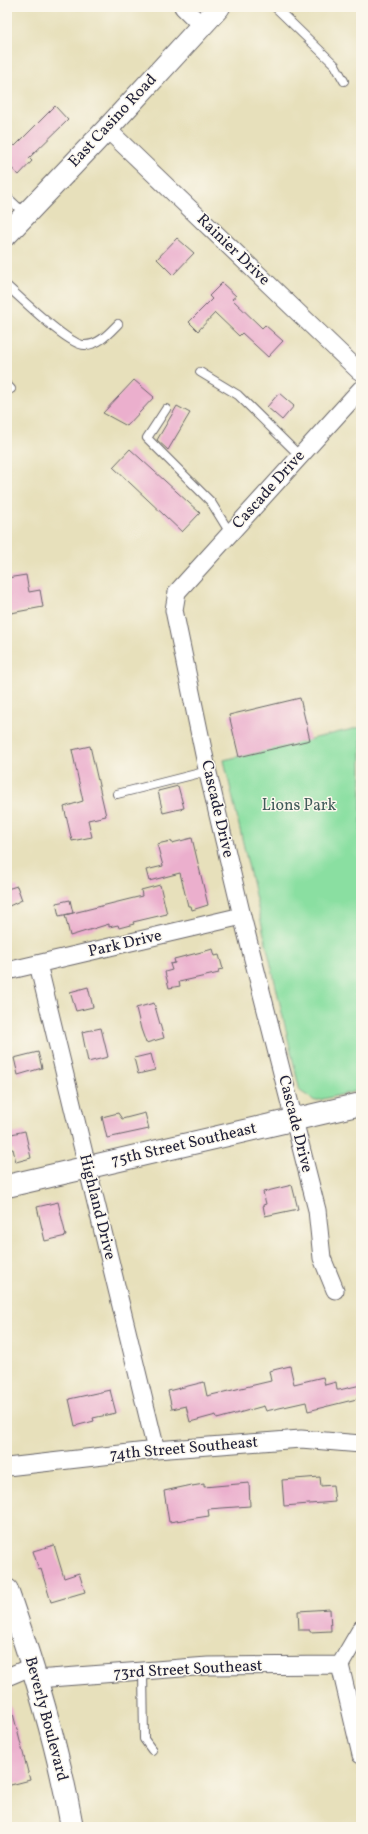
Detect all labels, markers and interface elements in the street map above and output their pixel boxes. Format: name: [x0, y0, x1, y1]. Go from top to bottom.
street label: East Casino Road: [64, 69, 162, 173]
street label: Rainier Drive: [191, 209, 275, 291]
street label: Cascade Drive: [228, 446, 310, 534]
street label: Cascade Drive: [195, 758, 239, 860]
park label: Lions Park: [262, 795, 337, 817]
street label: Park Drive: [86, 925, 164, 963]
street label: Cascade Drive: [272, 1073, 318, 1175]
street label: 75th Street Southeast: [109, 1117, 259, 1172]
street label: Highland Drive: [73, 1152, 121, 1262]
street label: 74th Street Southeast: [109, 1432, 259, 1466]
street label: Beverly Boulevard: [19, 1654, 73, 1784]
street label: 73rd Street Southeast: [113, 1655, 263, 1685]

